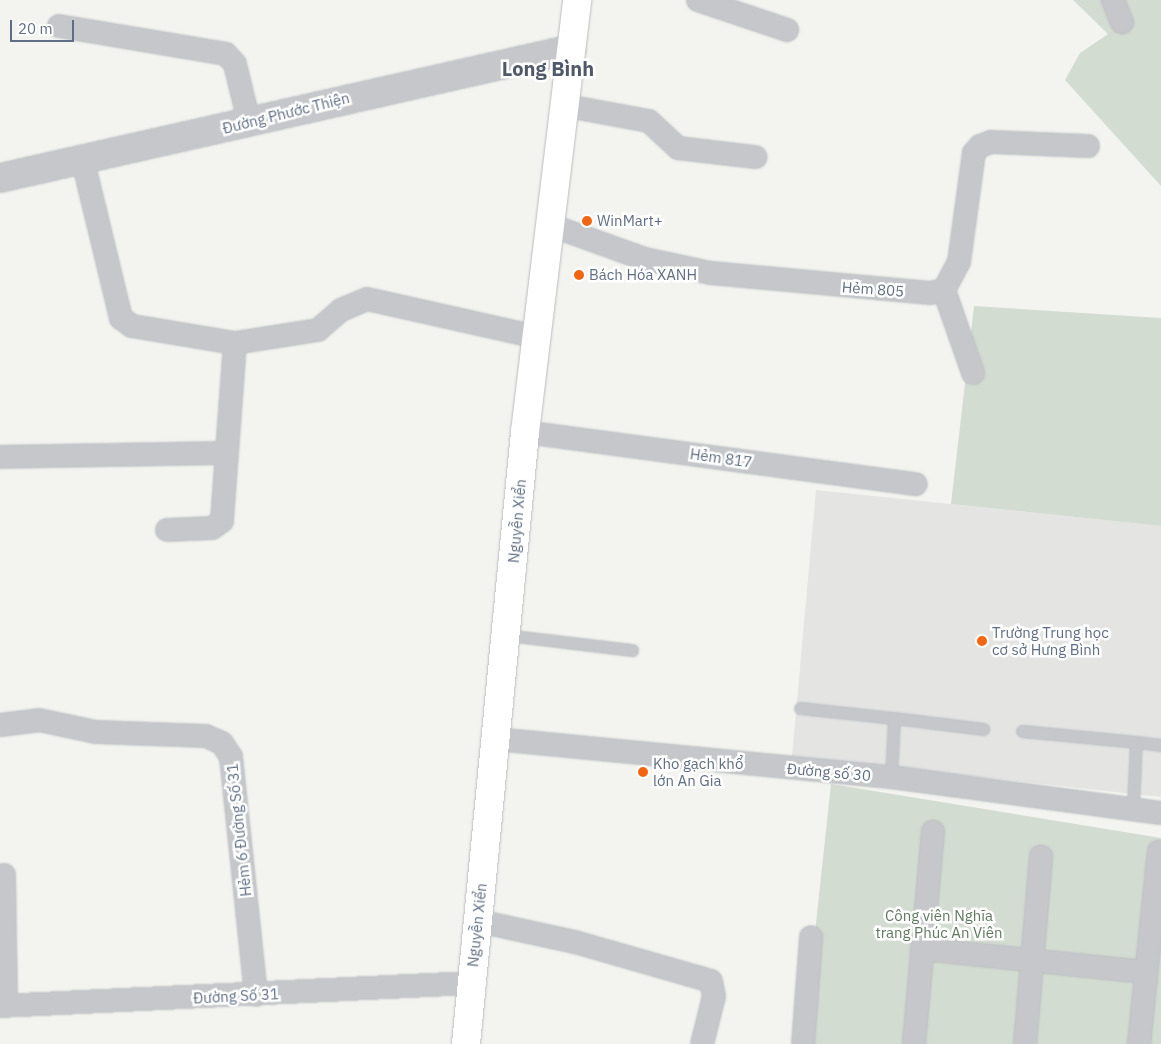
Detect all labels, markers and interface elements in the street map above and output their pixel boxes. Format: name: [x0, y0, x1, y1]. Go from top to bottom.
scale bar: [12, 10, 76, 42]
text: 20 m: [18, 19, 53, 38]
district label: Long Bình: [502, 56, 594, 80]
street label: Đường Phước Thiện: [221, 89, 351, 137]
place label: WinMart+: [597, 212, 663, 230]
marker: WinMart+: [581, 215, 593, 227]
place label: Bách Hóa XANH: [589, 266, 697, 284]
marker: Bách Hóa XANH: [573, 269, 585, 281]
street label: Hẻm 805: [841, 278, 905, 300]
street label: Hẻm 817: [689, 445, 753, 471]
street label: Nguyễn Xiển: [504, 478, 530, 564]
place label: Trường Trung học cơ sở Hưng Bình: [992, 623, 1109, 658]
marker: Trường Trung học cơ sở Hưng Bình: [976, 635, 988, 647]
place label: Kho gạch khổ lớn An Gia: [653, 754, 743, 789]
street label: Đường số 30: [786, 759, 872, 785]
street label: Hẻm 6 Đường Số 31: [223, 763, 255, 897]
marker: Kho gạch khổ lớn An Gia: [637, 766, 649, 778]
street label: Nguyễn Xiển: [464, 882, 490, 968]
park label: Công viên Nghĩa trang Phúc An Viên: [875, 906, 1003, 941]
street label: Đường Số 31: [193, 985, 279, 1007]

